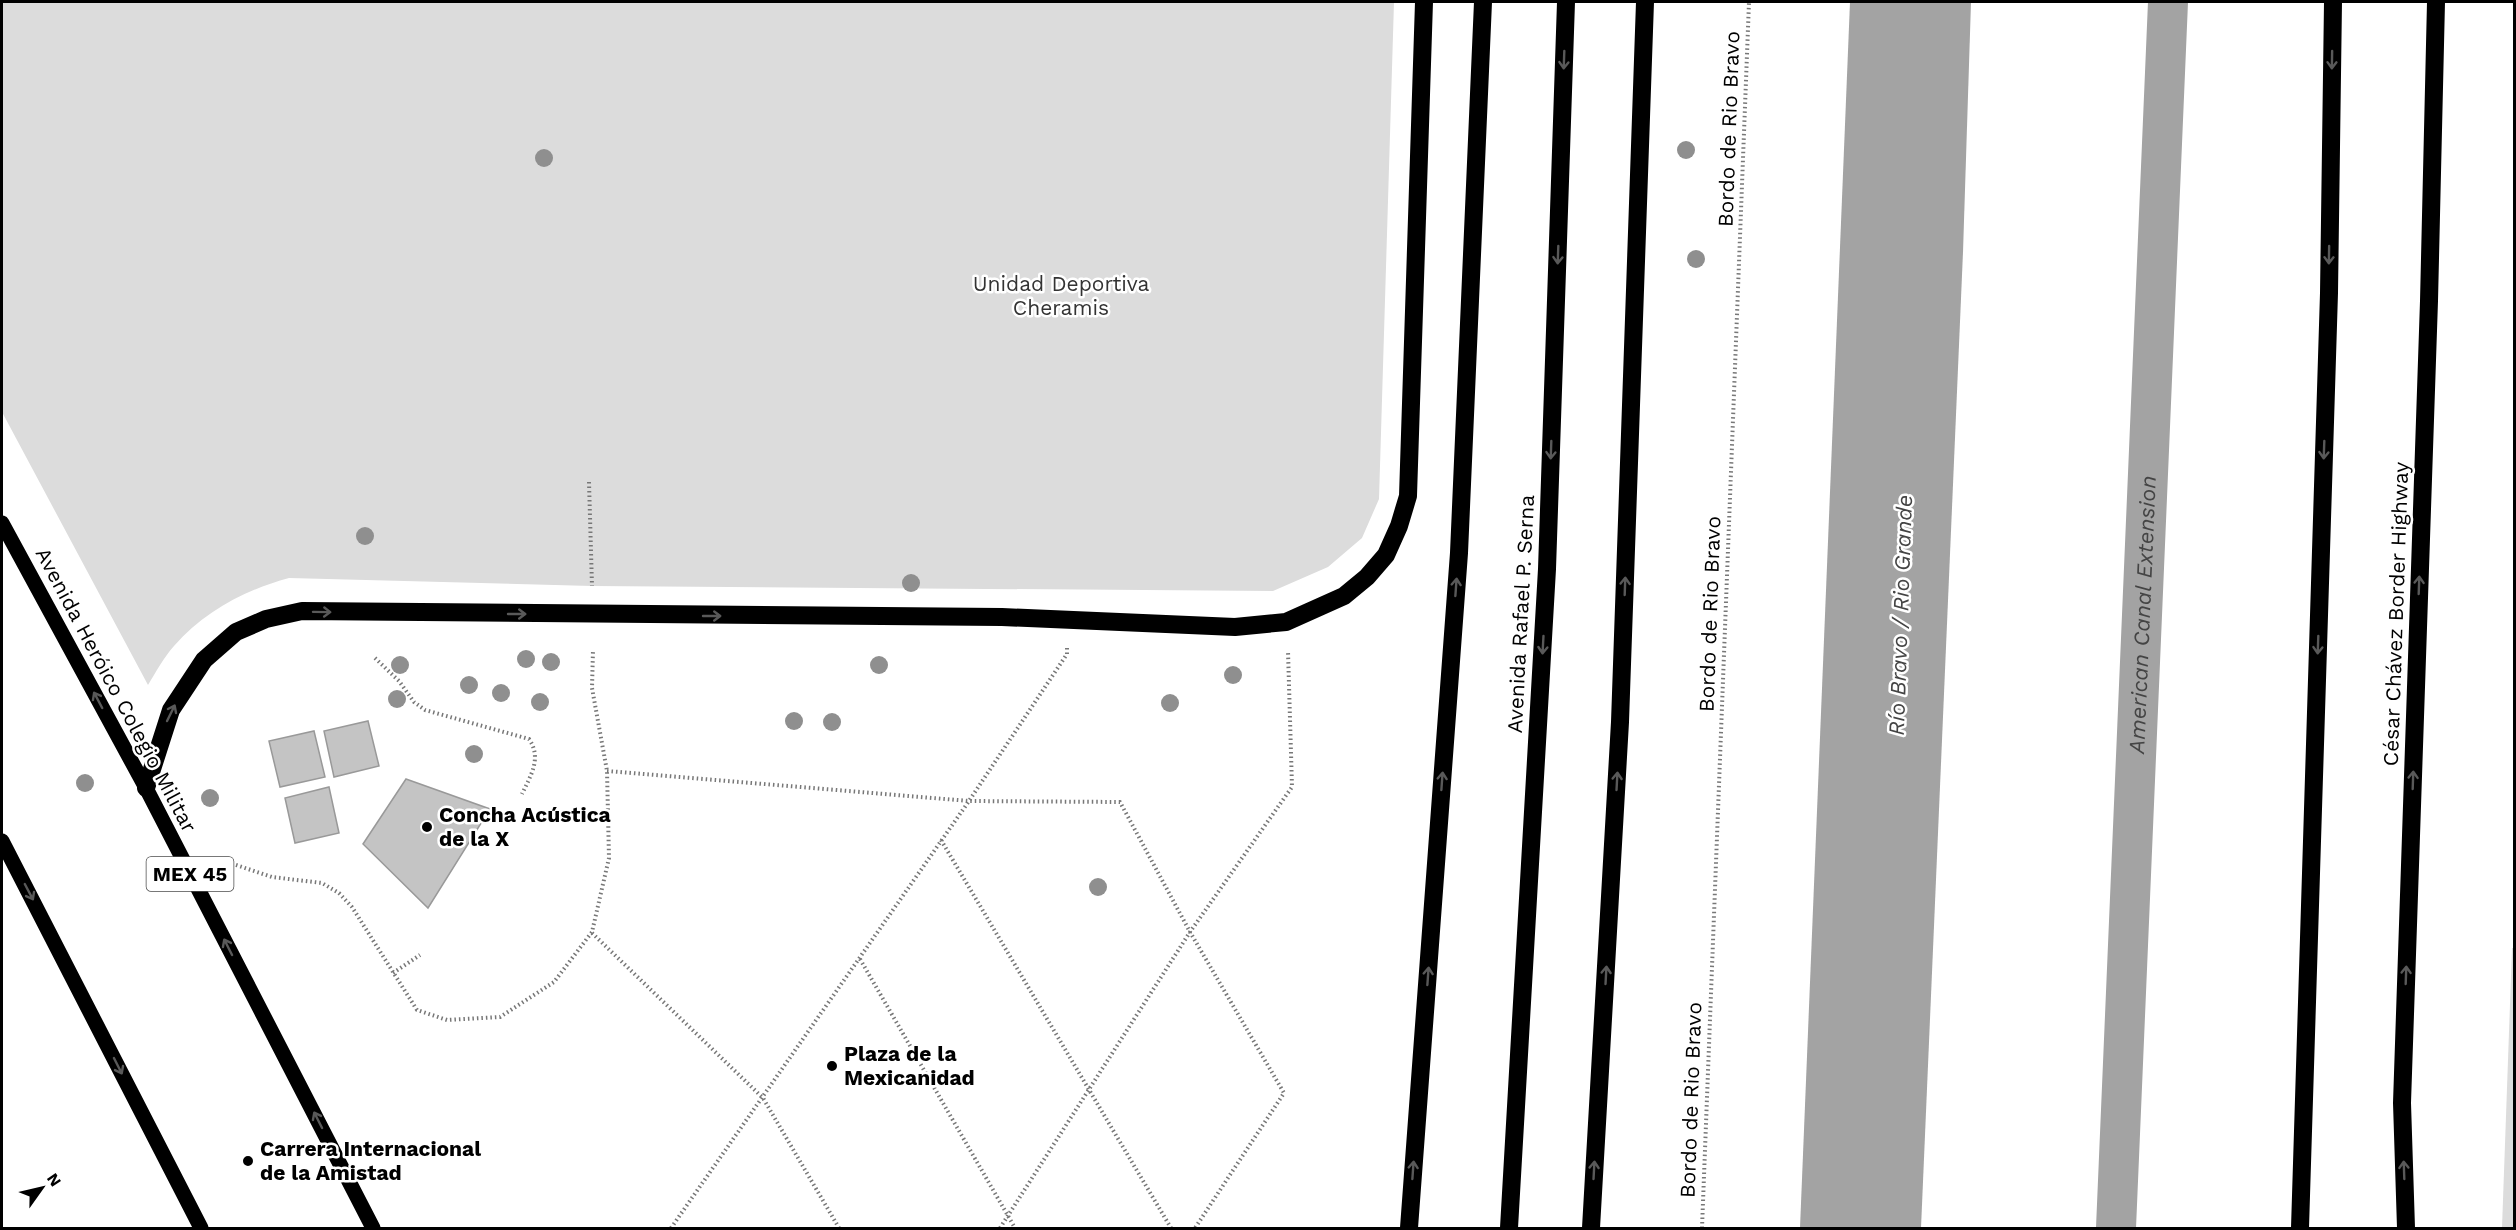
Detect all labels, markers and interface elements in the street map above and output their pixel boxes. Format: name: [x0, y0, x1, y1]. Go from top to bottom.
street label: Bordo de Rio Bravo: [1713, 31, 1744, 227]
one-way arrow: [1559, 49, 1570, 69]
one-way arrow: [2327, 49, 2338, 69]
one-way arrow: [1552, 244, 1563, 264]
one-way arrow: [2324, 244, 2335, 264]
park label: Unidad Deportiva Cheramis: [973, 271, 1149, 320]
one-way arrow: [1545, 439, 1557, 459]
one-way arrow: [2318, 439, 2330, 459]
street label: César Chávez Border Highway: [2378, 461, 2413, 767]
water label: American Canal Extension: [2124, 475, 2161, 755]
street label: Avenida Rafael P. Serna: [1502, 494, 1539, 734]
water label: Río Bravo / Rio Grande: [1884, 494, 1917, 736]
street label: Bordo de Rio Bravo: [1694, 516, 1725, 712]
street label: Avenida Heróico Colegio Militar: [31, 543, 202, 837]
one-way arrow: [1619, 576, 1631, 596]
one-way arrow: [2414, 576, 2425, 596]
one-way arrow: [1451, 577, 1462, 597]
one-way arrow: [312, 606, 332, 618]
one-way arrow: [507, 609, 527, 620]
one-way arrow: [702, 610, 722, 621]
one-way arrow: [1537, 634, 1548, 654]
one-way arrow: [2312, 634, 2324, 654]
one-way arrow: [92, 692, 103, 710]
one-way arrow: [165, 704, 177, 722]
one-way arrow: [1612, 771, 1623, 791]
one-way arrow: [2407, 771, 2419, 791]
one-way arrow: [1437, 772, 1448, 792]
place label: Concha Acústica de la X: [439, 802, 612, 851]
marker: Concha Acústica de la X: [420, 820, 434, 834]
road number: MEX 45: [146, 857, 234, 891]
one-way arrow: [24, 883, 35, 901]
one-way arrow: [222, 939, 233, 957]
one-way arrow: [1422, 966, 1433, 986]
one-way arrow: [1600, 966, 1611, 986]
one-way arrow: [2401, 966, 2412, 986]
street label: Bordo de Rio Bravo: [1675, 1002, 1706, 1198]
place label: Plaza de la Mexicanidad: [844, 1041, 975, 1090]
one-way arrow: [112, 1057, 124, 1074]
marker: Plaza de la Mexicanidad: [825, 1059, 839, 1073]
one-way arrow: [312, 1112, 323, 1130]
place label: Carrera Internacional de la Amistad: [260, 1136, 481, 1185]
marker: Carrera Internacional de la Amistad: [241, 1154, 255, 1168]
north arrow: [12, 1158, 72, 1218]
one-way arrow: [1408, 1161, 1419, 1181]
one-way arrow: [1589, 1161, 1600, 1181]
one-way arrow: [2399, 1161, 2410, 1181]
text: N: [43, 1170, 65, 1190]

